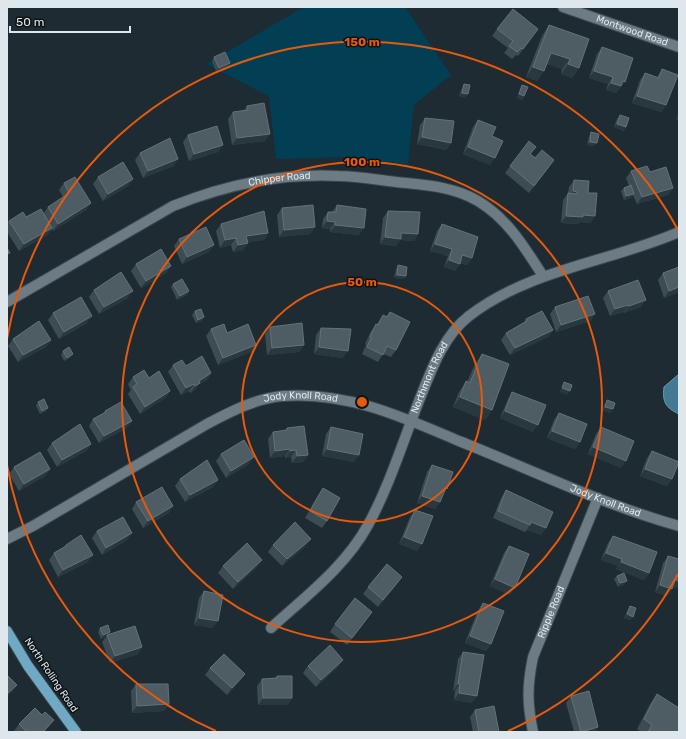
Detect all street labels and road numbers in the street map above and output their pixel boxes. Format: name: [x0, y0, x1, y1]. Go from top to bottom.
street label: Montwood Road: [595, 13, 670, 49]
street label: Chipper Road: [247, 170, 311, 189]
street label: Northmont Road: [409, 339, 451, 415]
street label: Jody Knoll Road: [262, 389, 339, 405]
street label: Jody Knoll Road: [568, 482, 642, 520]
street label: Ripple Road: [535, 584, 567, 640]
street label: North Rolling Road: [22, 636, 80, 714]

